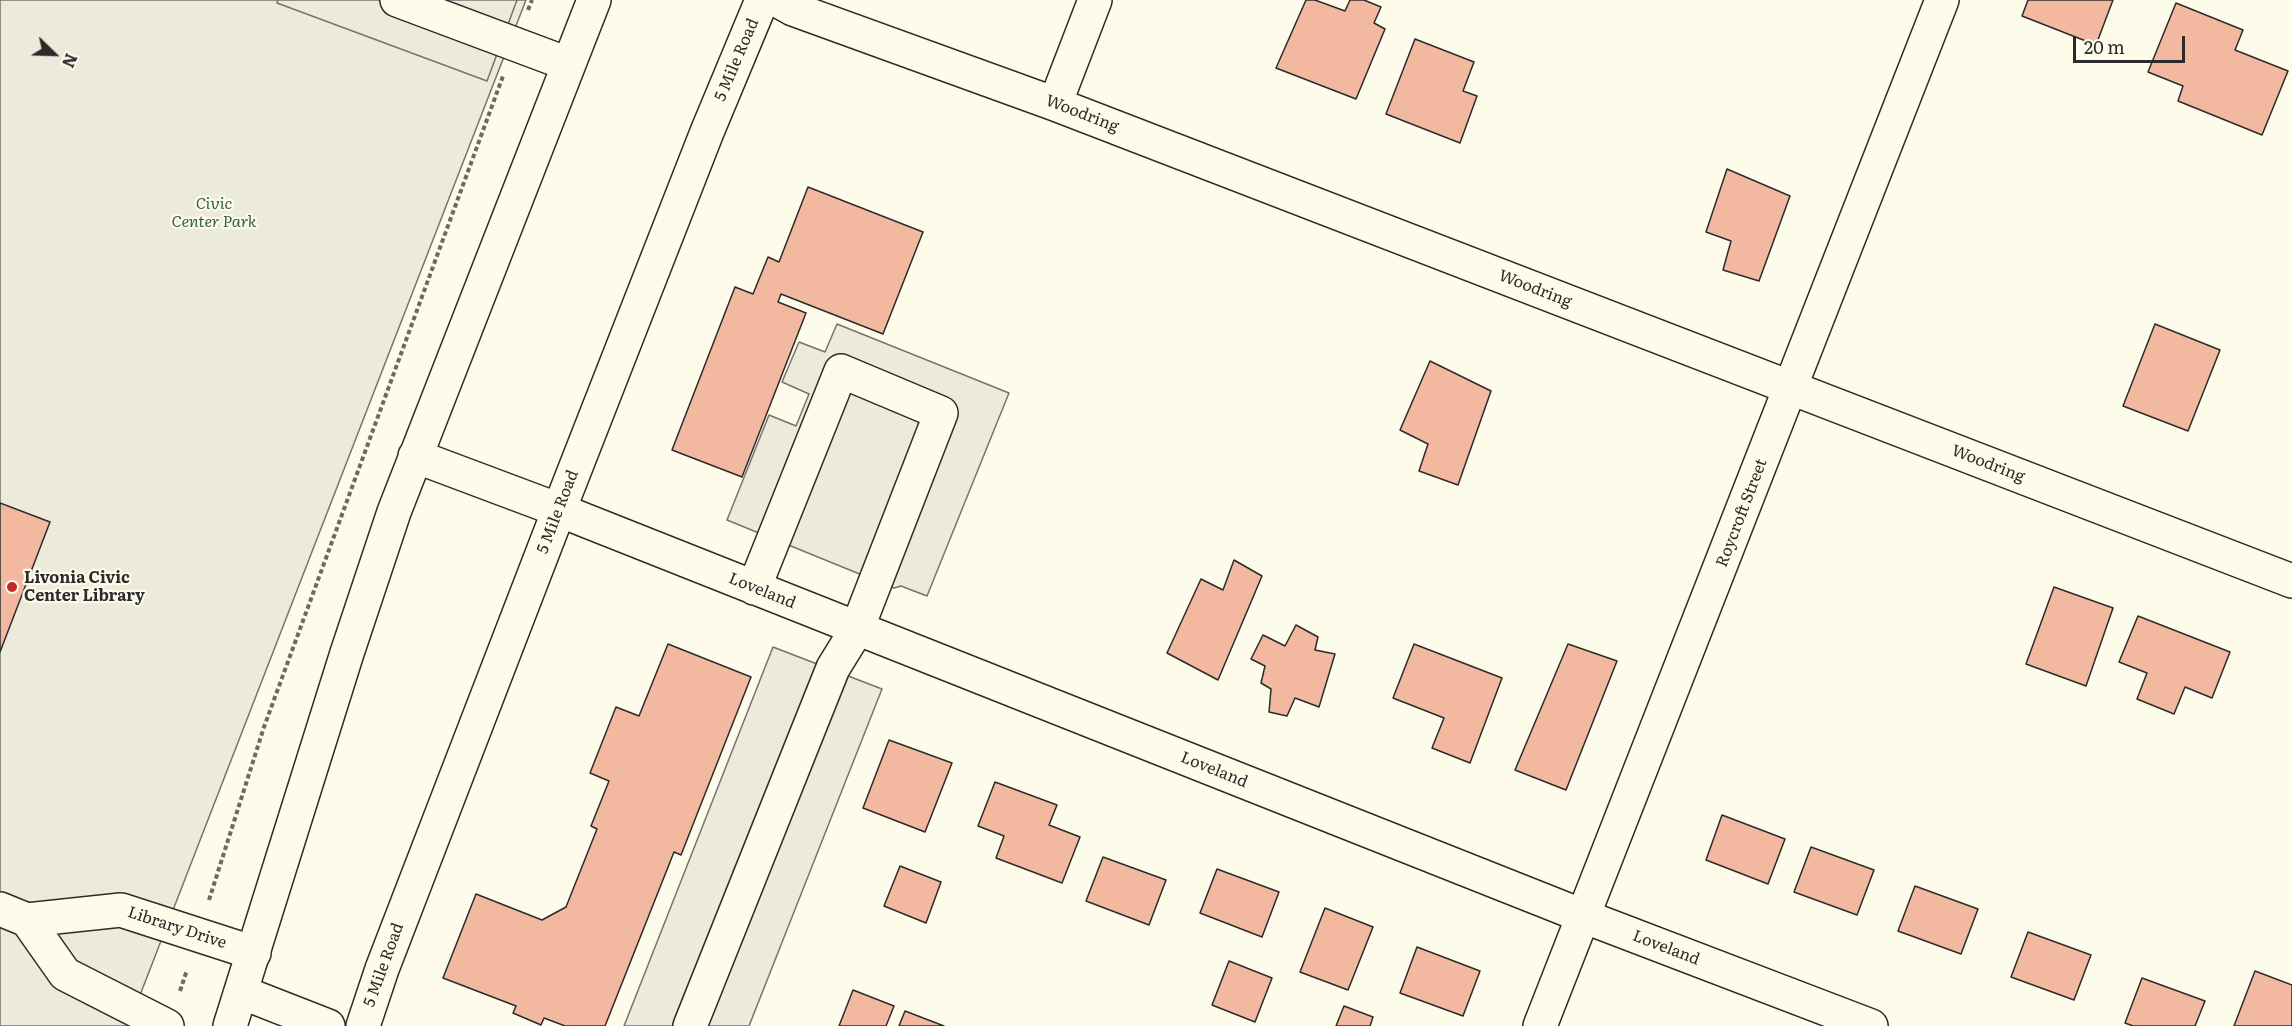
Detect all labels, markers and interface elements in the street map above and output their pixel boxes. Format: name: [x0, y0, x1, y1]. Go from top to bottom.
street label: 5 Mile Road: [711, 16, 763, 104]
north arrow: [24, 24, 84, 84]
scale bar: [2076, 24, 2188, 62]
text: 20 m: [2084, 33, 2125, 60]
text: N: [57, 50, 84, 72]
street label: Woodring: [1043, 91, 1121, 137]
park label: Civic Center Park: [172, 194, 256, 232]
street label: Woodring: [1496, 266, 1574, 312]
street label: Woodring: [1949, 441, 2027, 487]
street label: Roycroft Street: [1712, 456, 1772, 570]
street label: 5 Mile Road: [533, 467, 583, 557]
place label: Livonia Civic Center Library: [24, 568, 145, 606]
street label: Loveland: [726, 569, 798, 613]
marker: Livonia Civic Center Library: [5, 580, 19, 594]
street label: Loveland: [1178, 748, 1250, 792]
street label: Library Drive: [125, 903, 229, 953]
street label: 5 Mile Road: [360, 920, 408, 1010]
street label: Loveland: [1630, 926, 1702, 970]

